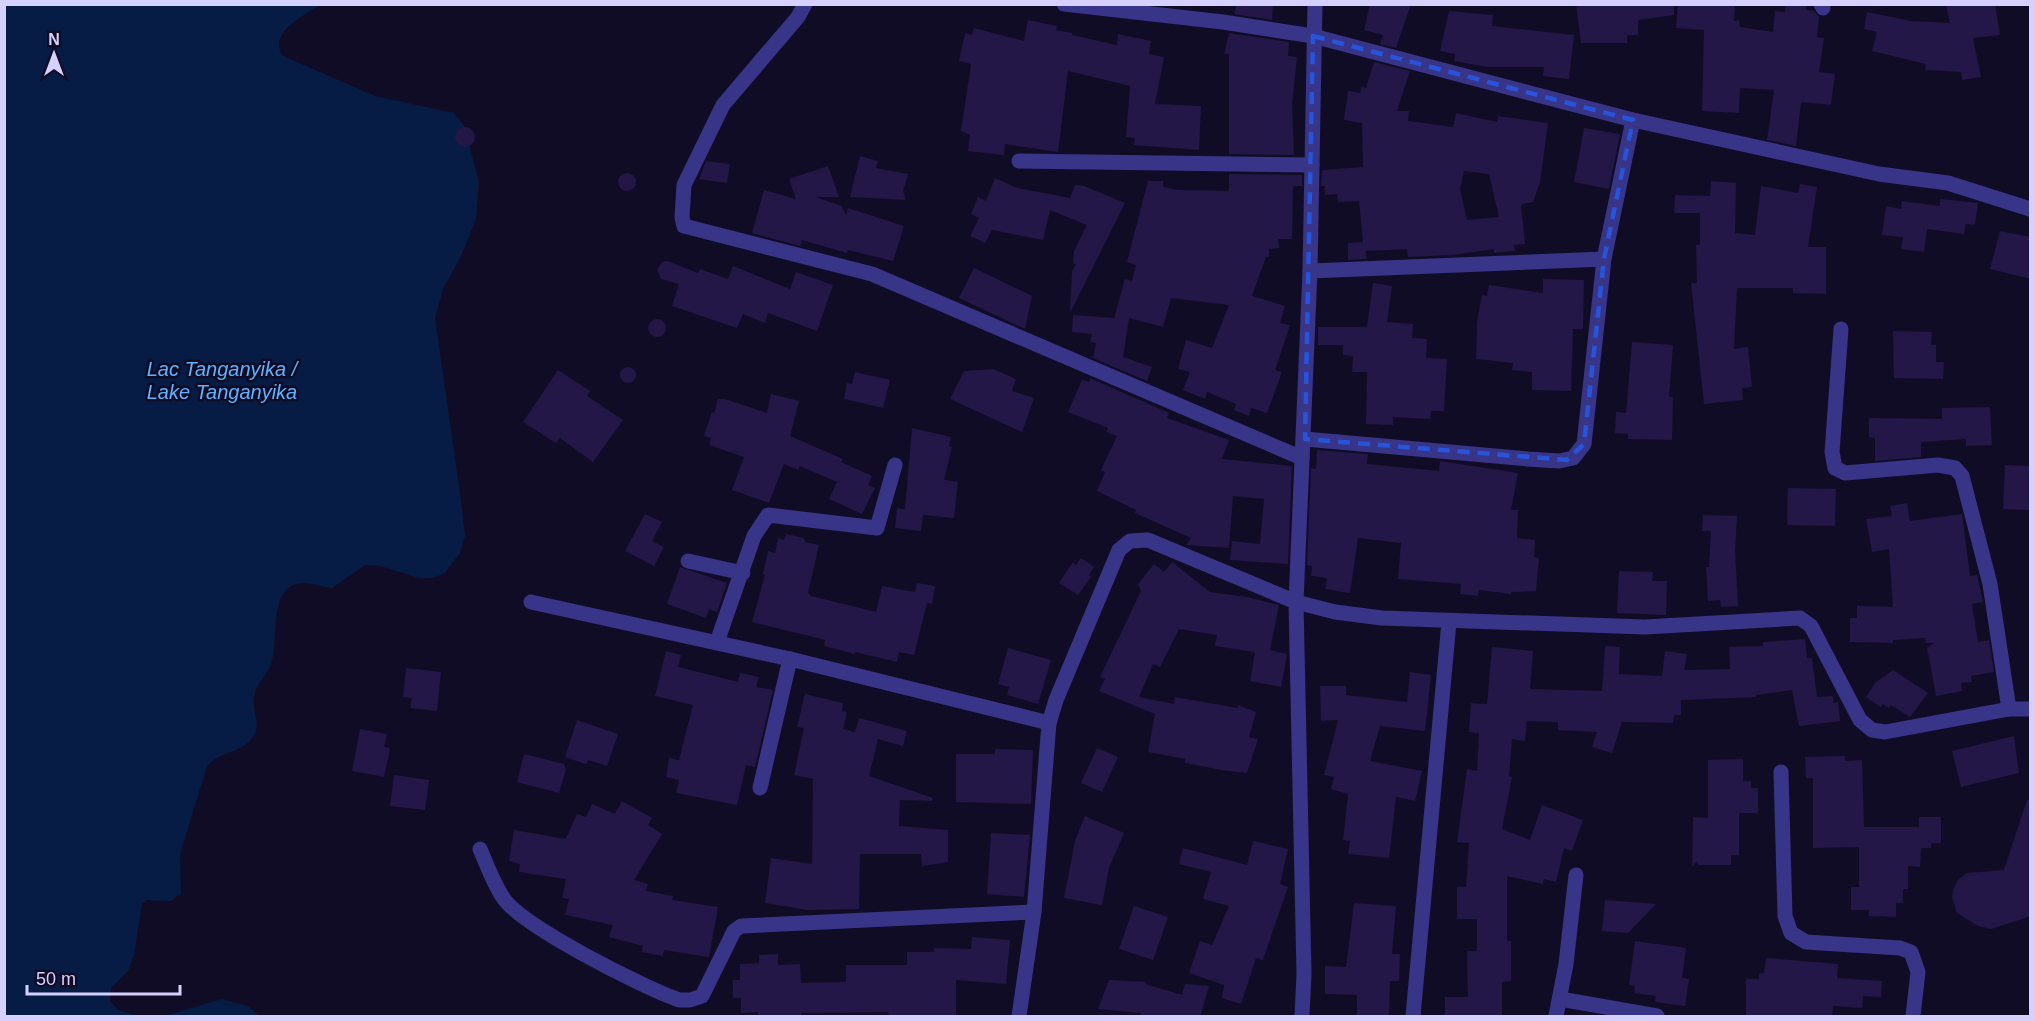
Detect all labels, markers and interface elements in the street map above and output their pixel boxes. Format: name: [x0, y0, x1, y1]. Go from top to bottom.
north arrow: [24, 24, 84, 84]
text: N: [48, 31, 60, 48]
water label: Lac Tanganyika / Lake Tanganyika: [147, 358, 300, 403]
scale bar: [27, 958, 180, 996]
text: 50 m: [36, 969, 76, 989]

